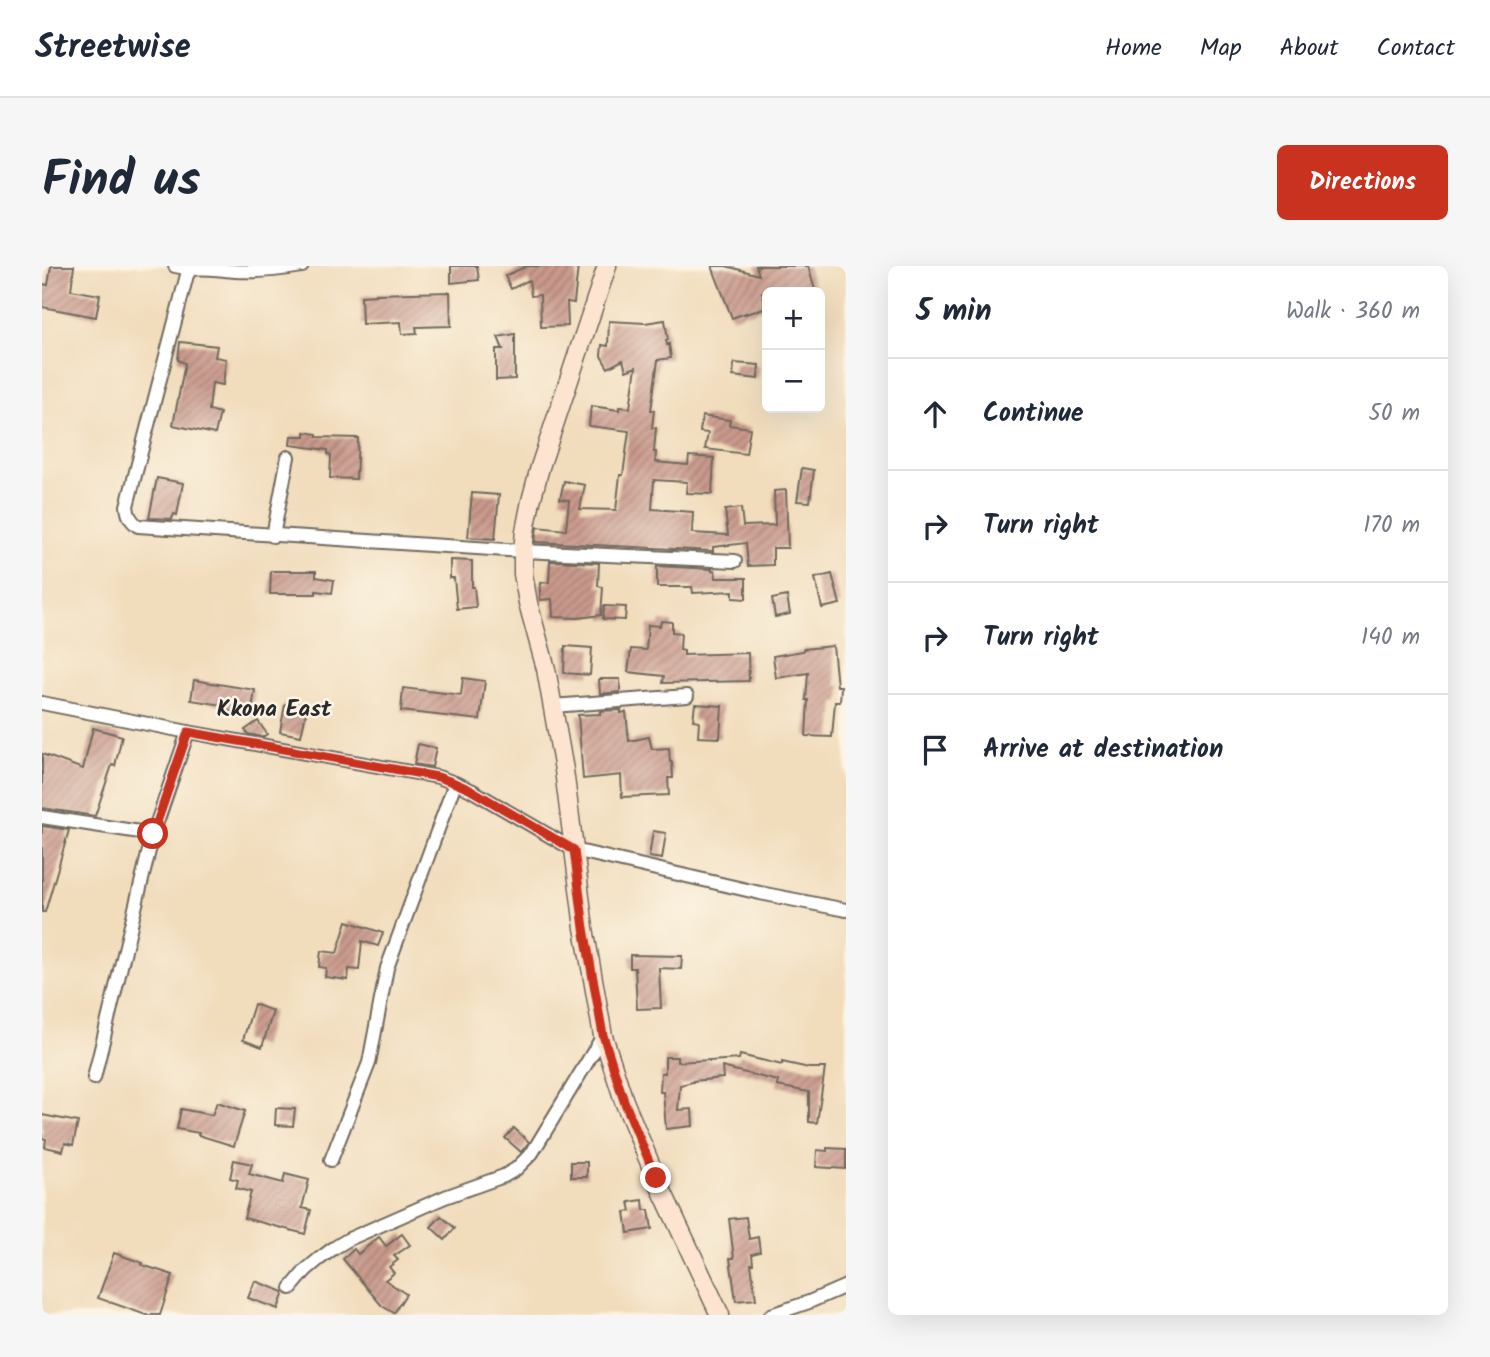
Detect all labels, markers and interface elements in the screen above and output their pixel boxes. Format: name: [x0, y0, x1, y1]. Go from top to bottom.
text: Streetwise: [35, 22, 191, 75]
text: Home: [1105, 29, 1162, 68]
text: Map: [1200, 29, 1242, 68]
text: About: [1280, 29, 1338, 68]
text: Contact: [1376, 29, 1455, 68]
text: Find us: [42, 143, 200, 221]
button: Directions: [1277, 145, 1448, 220]
map controls: [762, 287, 825, 413]
button: +: [762, 287, 825, 350]
text: 5 min: [916, 288, 992, 336]
text: Walk · 360 m: [1286, 294, 1420, 330]
button: −: [762, 350, 825, 413]
text: Continue: [983, 393, 1084, 435]
icon: ahead: [916, 395, 954, 433]
text: 50 m: [1369, 396, 1420, 432]
text: Turn right: [983, 505, 1099, 547]
icon: right: [916, 507, 954, 545]
text: 170 m: [1363, 508, 1420, 544]
text: Turn right: [983, 617, 1099, 659]
icon: right: [916, 619, 954, 657]
text: 140 m: [1361, 620, 1420, 656]
district label: Kkona East: [217, 692, 332, 728]
text: Arrive at destination: [983, 729, 1223, 771]
icon: arrive: [916, 731, 954, 769]
route start: [137, 818, 168, 849]
route end: [640, 1162, 671, 1193]

